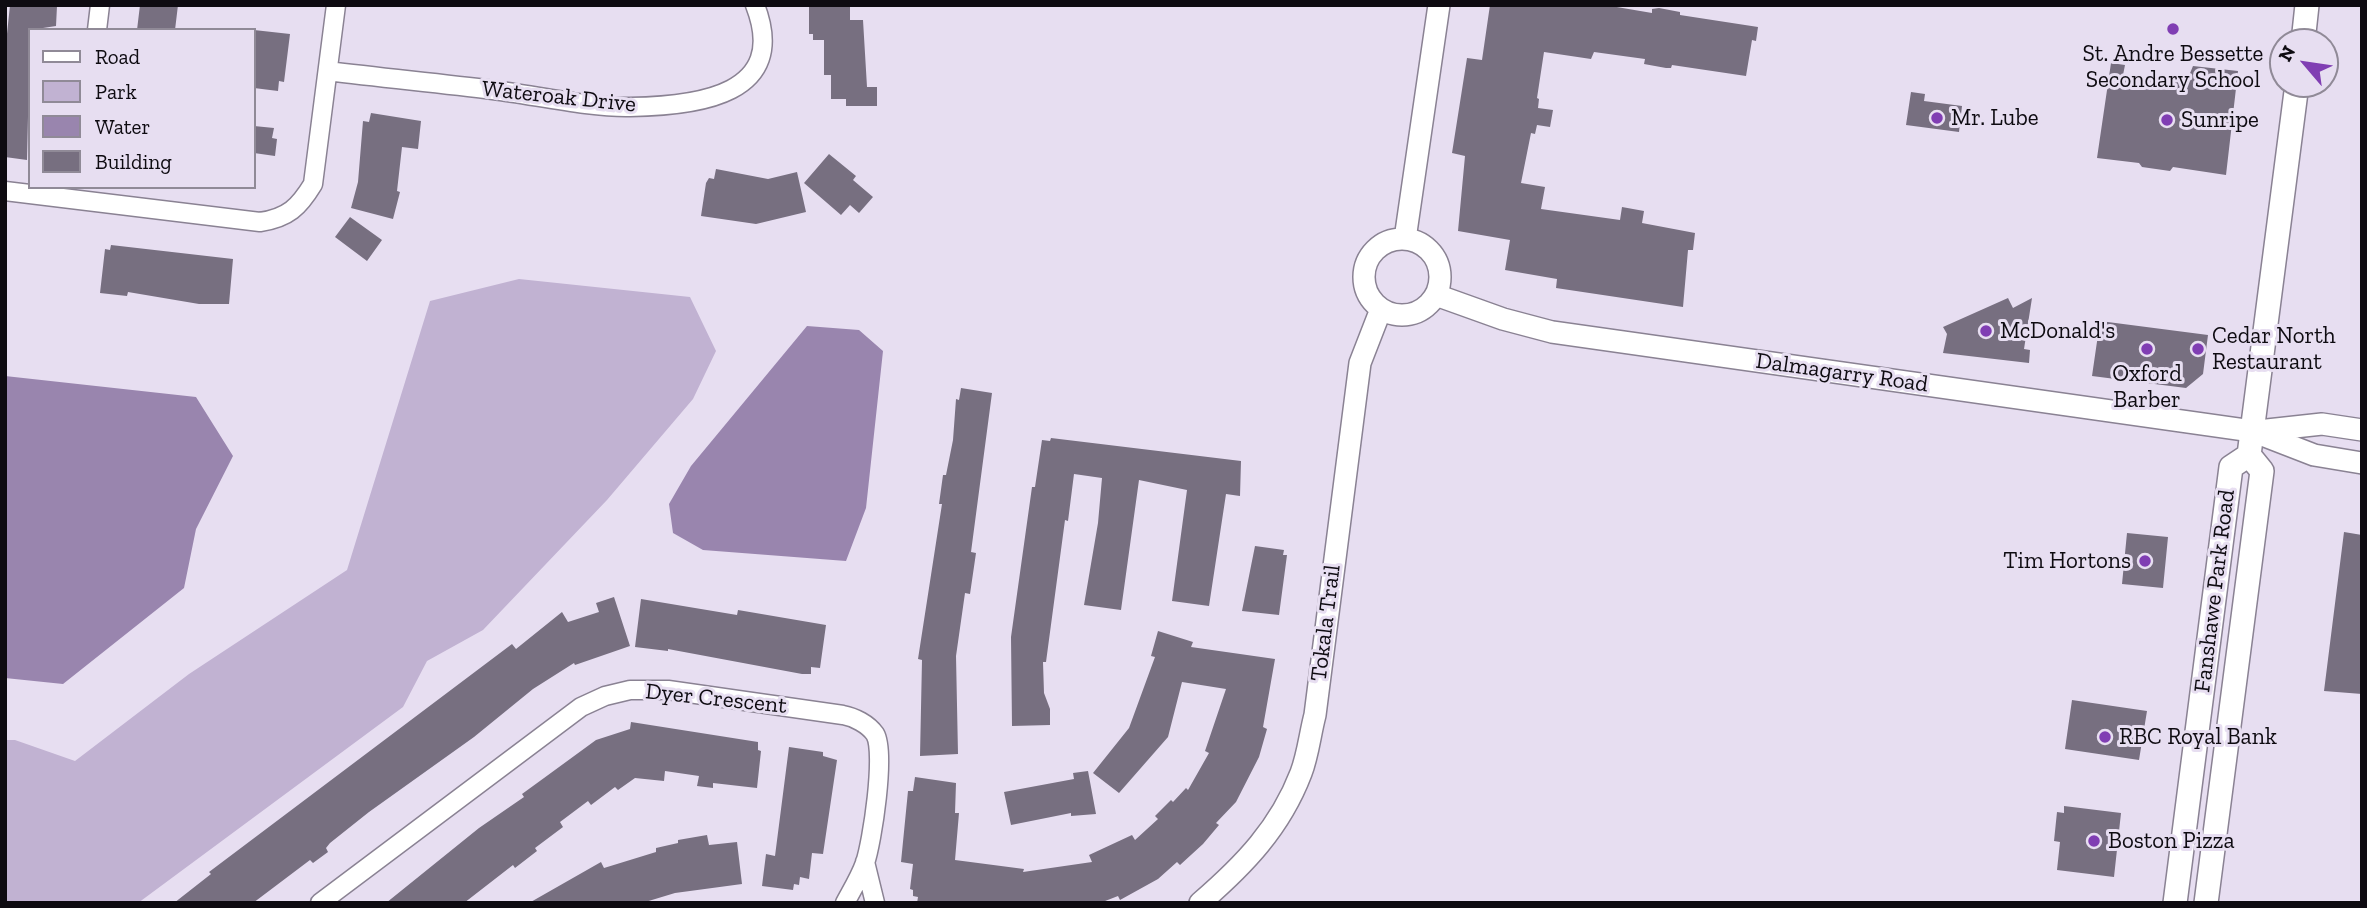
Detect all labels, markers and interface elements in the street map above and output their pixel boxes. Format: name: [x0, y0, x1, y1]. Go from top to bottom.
marker: St. Andre Bessette Secondary School: [2165, 21, 2181, 37]
legend: [28, 28, 256, 189]
north arrow: [2269, 28, 2339, 98]
place label: St. Andre Bessette Secondary School: [2083, 40, 2263, 94]
text: N: [2273, 42, 2301, 65]
text: Road: [95, 44, 140, 69]
street label: Wateroak Drive: [481, 75, 637, 119]
text: Park: [95, 79, 137, 104]
place label: Mr. Lube: [1951, 104, 2039, 132]
place label: Sunripe: [2181, 106, 2259, 134]
marker: Mr. Lube: [1929, 110, 1945, 126]
marker: Sunripe: [2159, 112, 2175, 128]
text: Water: [95, 114, 150, 139]
text: Building: [95, 149, 172, 174]
place label: McDonald's: [2000, 317, 2115, 345]
place label: Cedar North Restaurant: [2212, 322, 2336, 376]
marker: McDonald's: [1978, 323, 1994, 339]
marker: Oxford Barber: [2139, 341, 2155, 357]
marker: Cedar North Restaurant: [2190, 341, 2206, 357]
street label: Dalmagarry Road: [1754, 347, 1930, 399]
place label: Oxford Barber: [2112, 360, 2182, 414]
street label: Fanshawe Park Road: [2189, 488, 2241, 694]
place label: Tim Hortons: [2003, 547, 2131, 575]
marker: Tim Hortons: [2137, 553, 2153, 569]
street label: Tokala Trail: [1305, 563, 1347, 683]
street label: Dyer Crescent: [644, 678, 788, 720]
place label: RBC Royal Bank: [2119, 723, 2277, 751]
marker: RBC Royal Bank: [2097, 729, 2113, 745]
place label: Boston Pizza: [2108, 827, 2235, 855]
marker: Boston Pizza: [2086, 833, 2102, 849]

